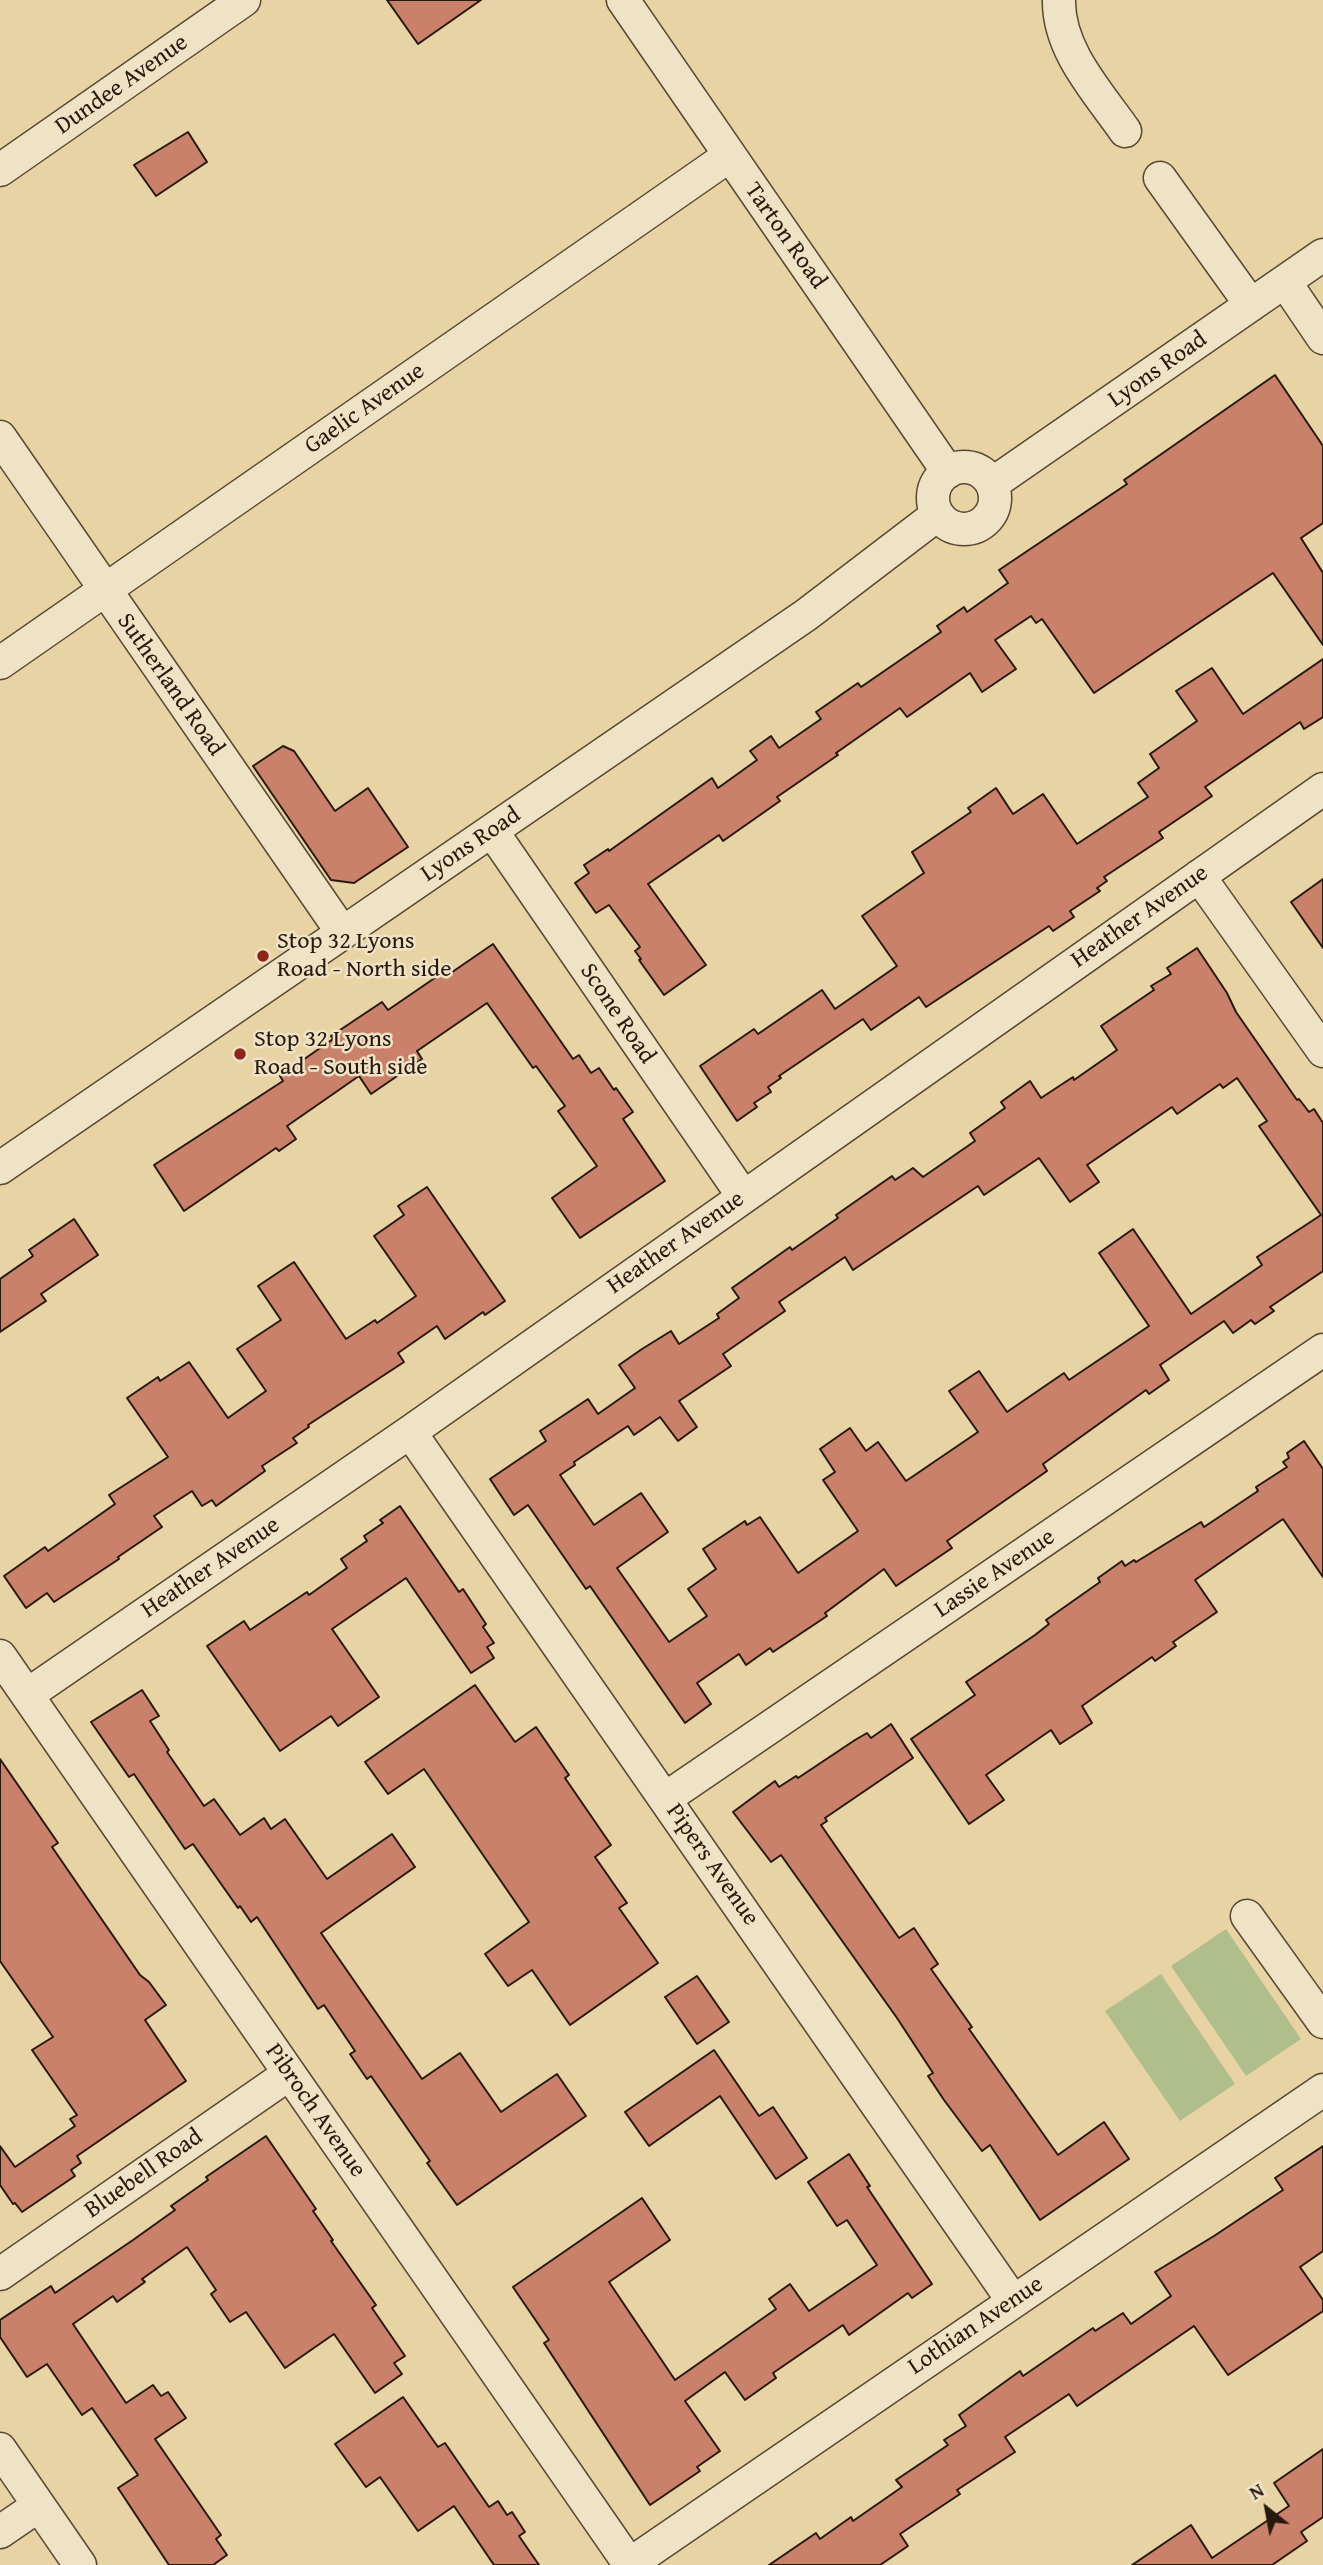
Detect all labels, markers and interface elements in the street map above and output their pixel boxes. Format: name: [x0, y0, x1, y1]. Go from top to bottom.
street label: Dundee Avenue: [50, 29, 194, 141]
street label: Tarton Road: [738, 177, 832, 295]
street label: Lyons Road: [1103, 326, 1213, 414]
street label: Gaelic Avenue: [299, 357, 431, 461]
street label: Sutherland Road: [110, 608, 230, 762]
street label: Lyons Road: [416, 801, 526, 889]
street label: Heather Avenue: [1066, 859, 1214, 975]
place label: Stop 32 Lyons Road - North side: [277, 928, 451, 984]
marker: Stop 32 Lyons Road - North side: [255, 948, 271, 964]
street label: Scone Road: [573, 958, 661, 1070]
place label: Stop 32 Lyons Road - South side: [254, 1026, 428, 1082]
marker: Stop 32 Lyons Road - South side: [232, 1046, 248, 1062]
street label: Heather Avenue: [602, 1185, 750, 1301]
street label: Heather Avenue: [136, 1511, 286, 1625]
street label: Lassie Avenue: [929, 1523, 1061, 1625]
street label: Pipers Avenue: [659, 1798, 765, 1932]
street label: Pibroch Avenue: [258, 2039, 372, 2183]
street label: Bluebell Road: [80, 2123, 208, 2225]
street label: Lothian Avenue: [903, 2270, 1049, 2382]
north arrow: [1232, 2474, 1302, 2544]
text: N: [1244, 2476, 1269, 2506]

